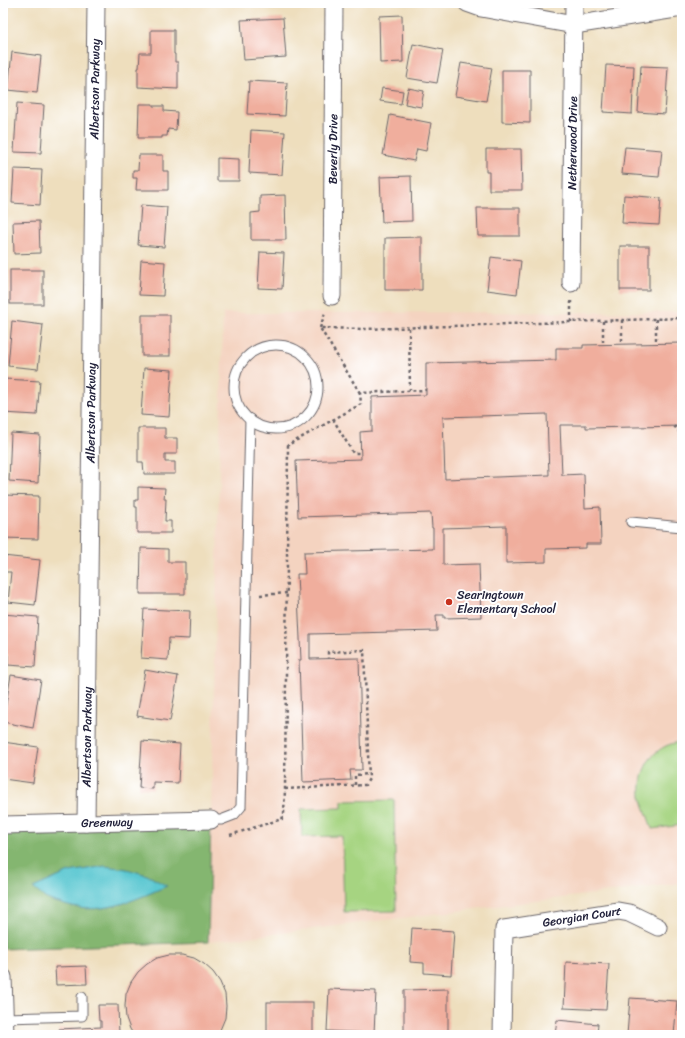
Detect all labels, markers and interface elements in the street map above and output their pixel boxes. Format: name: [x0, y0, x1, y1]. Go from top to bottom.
street label: Albertson Parkway: [83, 38, 107, 140]
street label: Netherwood Drive: [561, 96, 584, 190]
street label: Beverly Drive: [322, 114, 344, 184]
street label: Albertson Parkway: [79, 362, 103, 464]
place label: Searingtown Elementary School: [457, 584, 557, 620]
marker: Searingtown Elementary School: [444, 597, 454, 607]
street label: Albertson Parkway: [75, 686, 99, 788]
street label: Greenway: [81, 811, 134, 834]
street label: Georgian Court: [541, 900, 623, 934]

